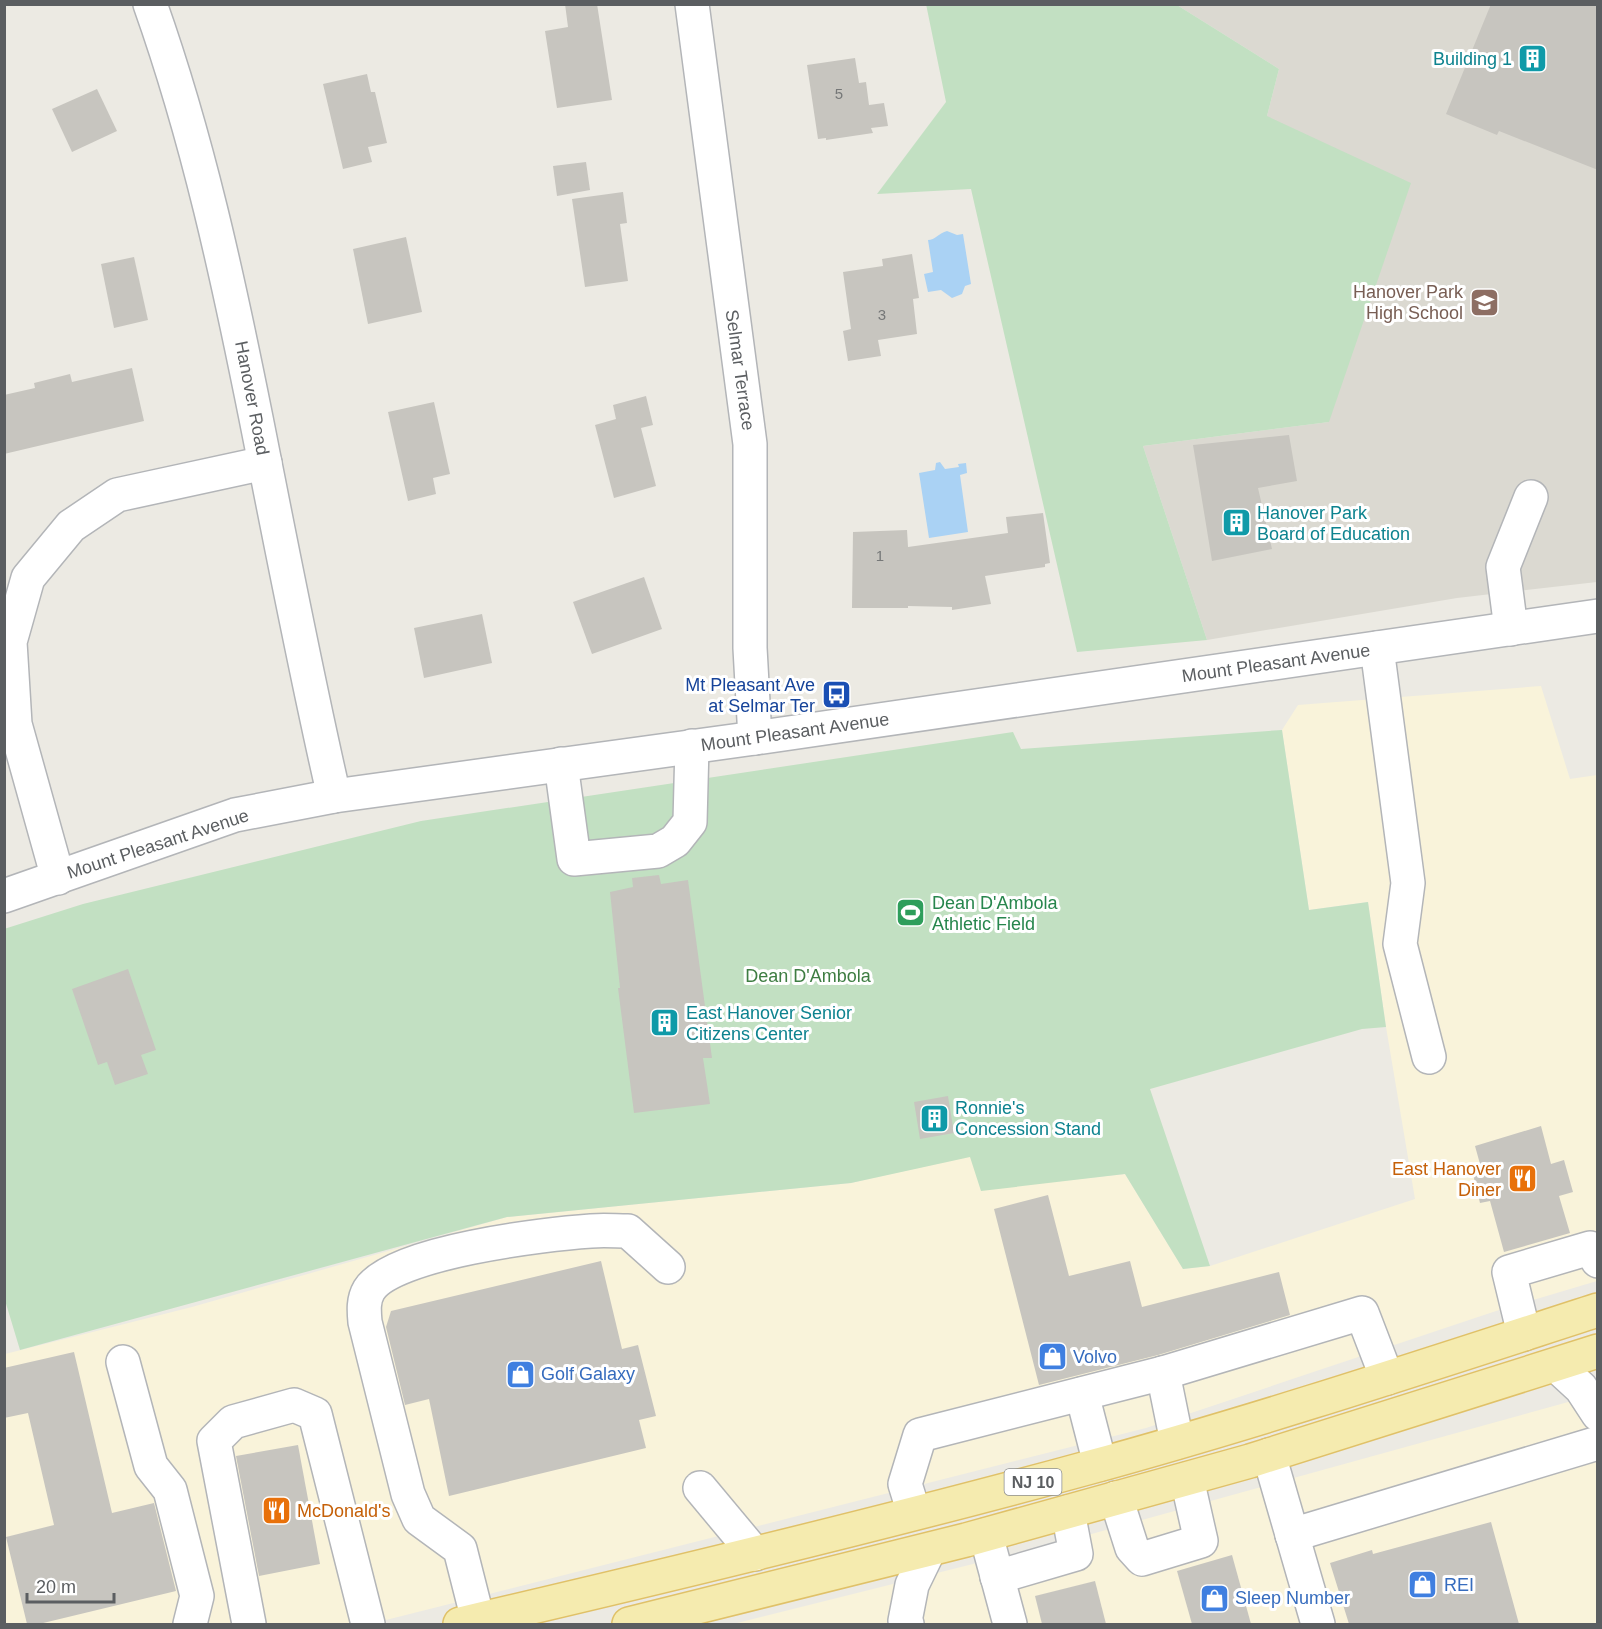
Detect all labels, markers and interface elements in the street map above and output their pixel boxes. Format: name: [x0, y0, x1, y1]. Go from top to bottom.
building icon: Building 1: [1517, 43, 1549, 75]
place label: Building 1: [1433, 49, 1512, 69]
house number: 5: [835, 85, 843, 102]
place label: Hanover Park High School: [1353, 282, 1464, 323]
school or university icon: Hanover Park High School: [1468, 286, 1500, 318]
house number: 3: [878, 306, 886, 323]
street label: Selmar Terrace: [722, 308, 758, 432]
street label: Hanover Road: [231, 339, 273, 457]
place label: Hanover Park Board of Education: [1257, 503, 1410, 544]
building icon: Hanover Park Board of Education: [1220, 507, 1252, 539]
house number: 1: [876, 547, 884, 564]
street label: Mount Pleasant Avenue: [1181, 640, 1371, 686]
place label: Mt Pleasant Ave at Selmar Ter: [685, 675, 815, 716]
bus stop icon: Mt Pleasant Ave at Selmar Ter: [820, 679, 852, 711]
street label: Mount Pleasant Avenue: [700, 709, 890, 755]
street label: Mount Pleasant Avenue: [65, 805, 251, 883]
place label: Dean D'Ambola Athletic Field: [932, 893, 1058, 934]
sports icon: Dean D'Ambola Athletic Field: [895, 897, 927, 929]
park label: Dean D'Ambola: [745, 966, 872, 986]
place label: East Hanover Senior Citizens Center: [686, 1003, 852, 1044]
building icon: East Hanover Senior Citizens Center: [649, 1007, 681, 1039]
place label: Ronnie's Concession Stand: [955, 1098, 1101, 1139]
building icon: Ronnie's Concession Stand: [918, 1102, 950, 1134]
place label: East Hanover Diner: [1392, 1159, 1501, 1200]
restaurant icon: East Hanover Diner: [1506, 1163, 1538, 1195]
shop icon: Volvo: [1036, 1341, 1068, 1373]
place label: Volvo: [1073, 1347, 1117, 1367]
shop icon: Golf Galaxy: [504, 1358, 536, 1390]
place label: Golf Galaxy: [541, 1364, 635, 1384]
road number: NJ 10: [1004, 1469, 1062, 1495]
restaurant icon: McDonald's: [260, 1495, 292, 1527]
place label: McDonald's: [297, 1501, 390, 1521]
scale bar: [27, 1566, 114, 1604]
shop icon: REI: [1407, 1569, 1439, 1601]
place label: REI: [1444, 1575, 1474, 1595]
text: 20 m: [36, 1577, 76, 1597]
shop icon: Sleep Number: [1198, 1582, 1230, 1614]
place label: Sleep Number: [1235, 1588, 1350, 1608]

